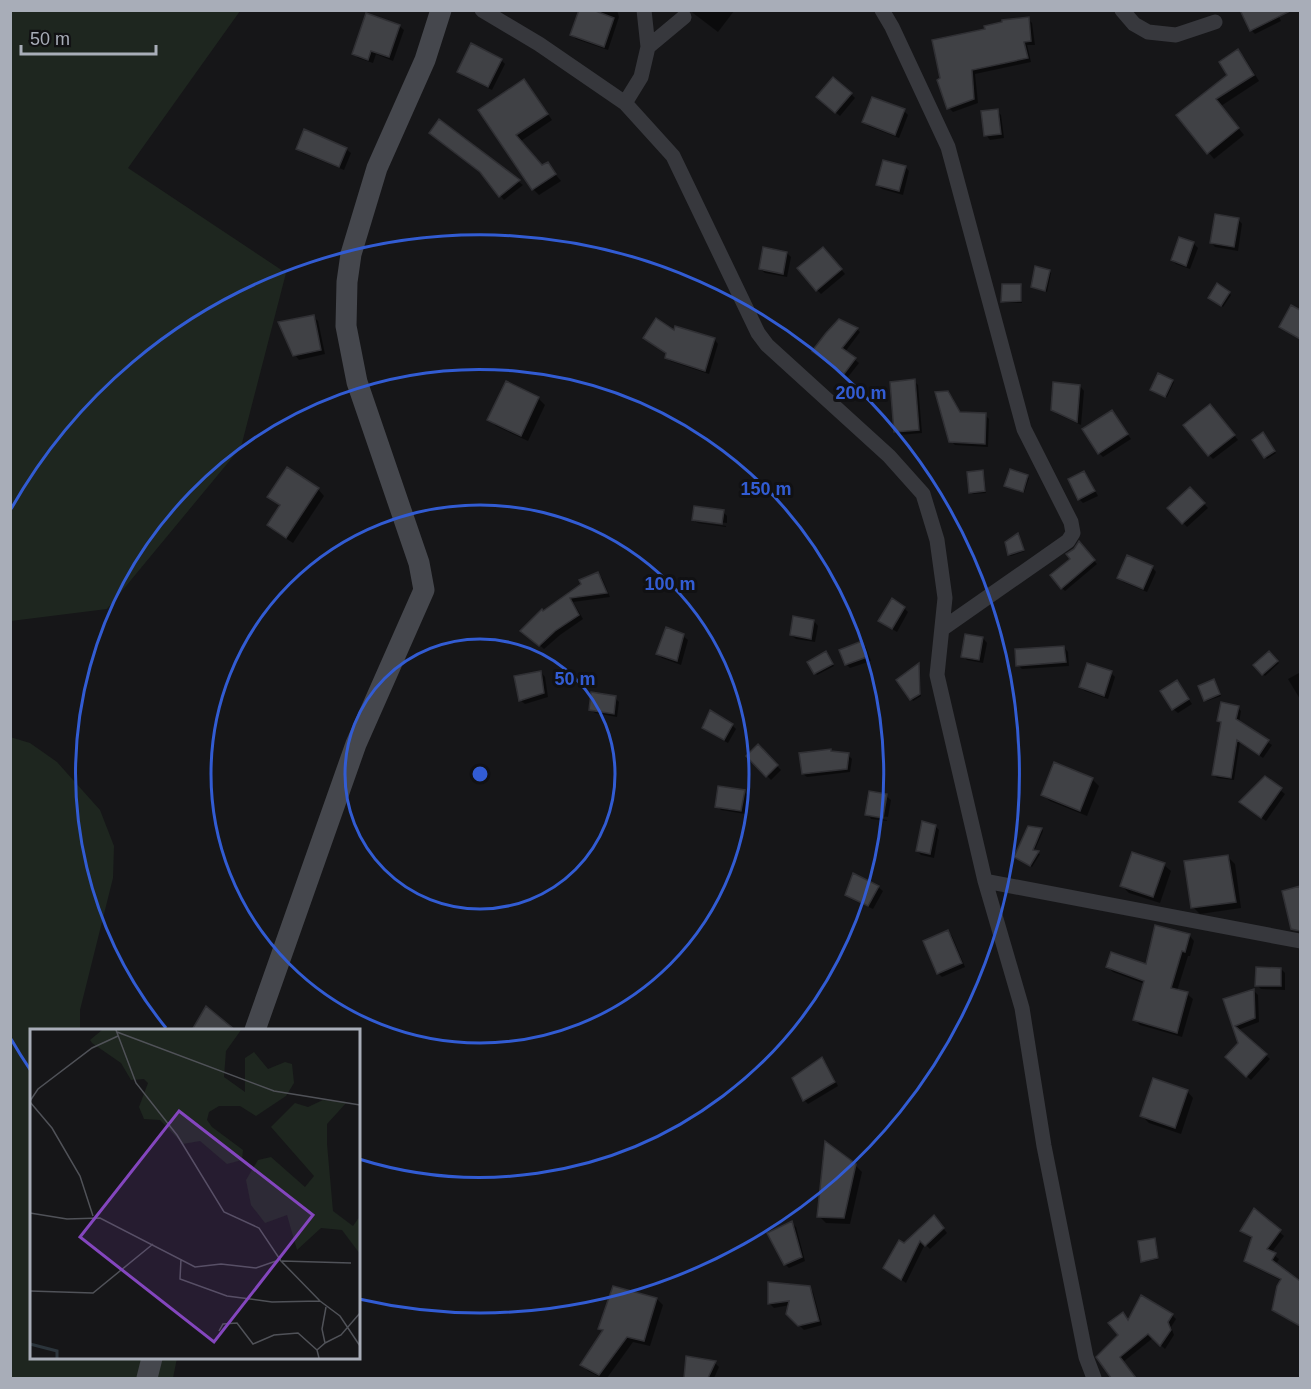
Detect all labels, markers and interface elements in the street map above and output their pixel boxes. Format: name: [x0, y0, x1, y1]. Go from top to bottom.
scale bar: [21, 18, 156, 56]
text: 50 m: [30, 29, 70, 49]
text: 200 m: [835, 383, 887, 403]
text: 150 m: [740, 479, 792, 499]
text: 100 m: [644, 574, 696, 594]
text: 50 m: [554, 669, 596, 689]
centre of rings: [470, 764, 490, 784]
inset map: [30, 1029, 360, 1359]

